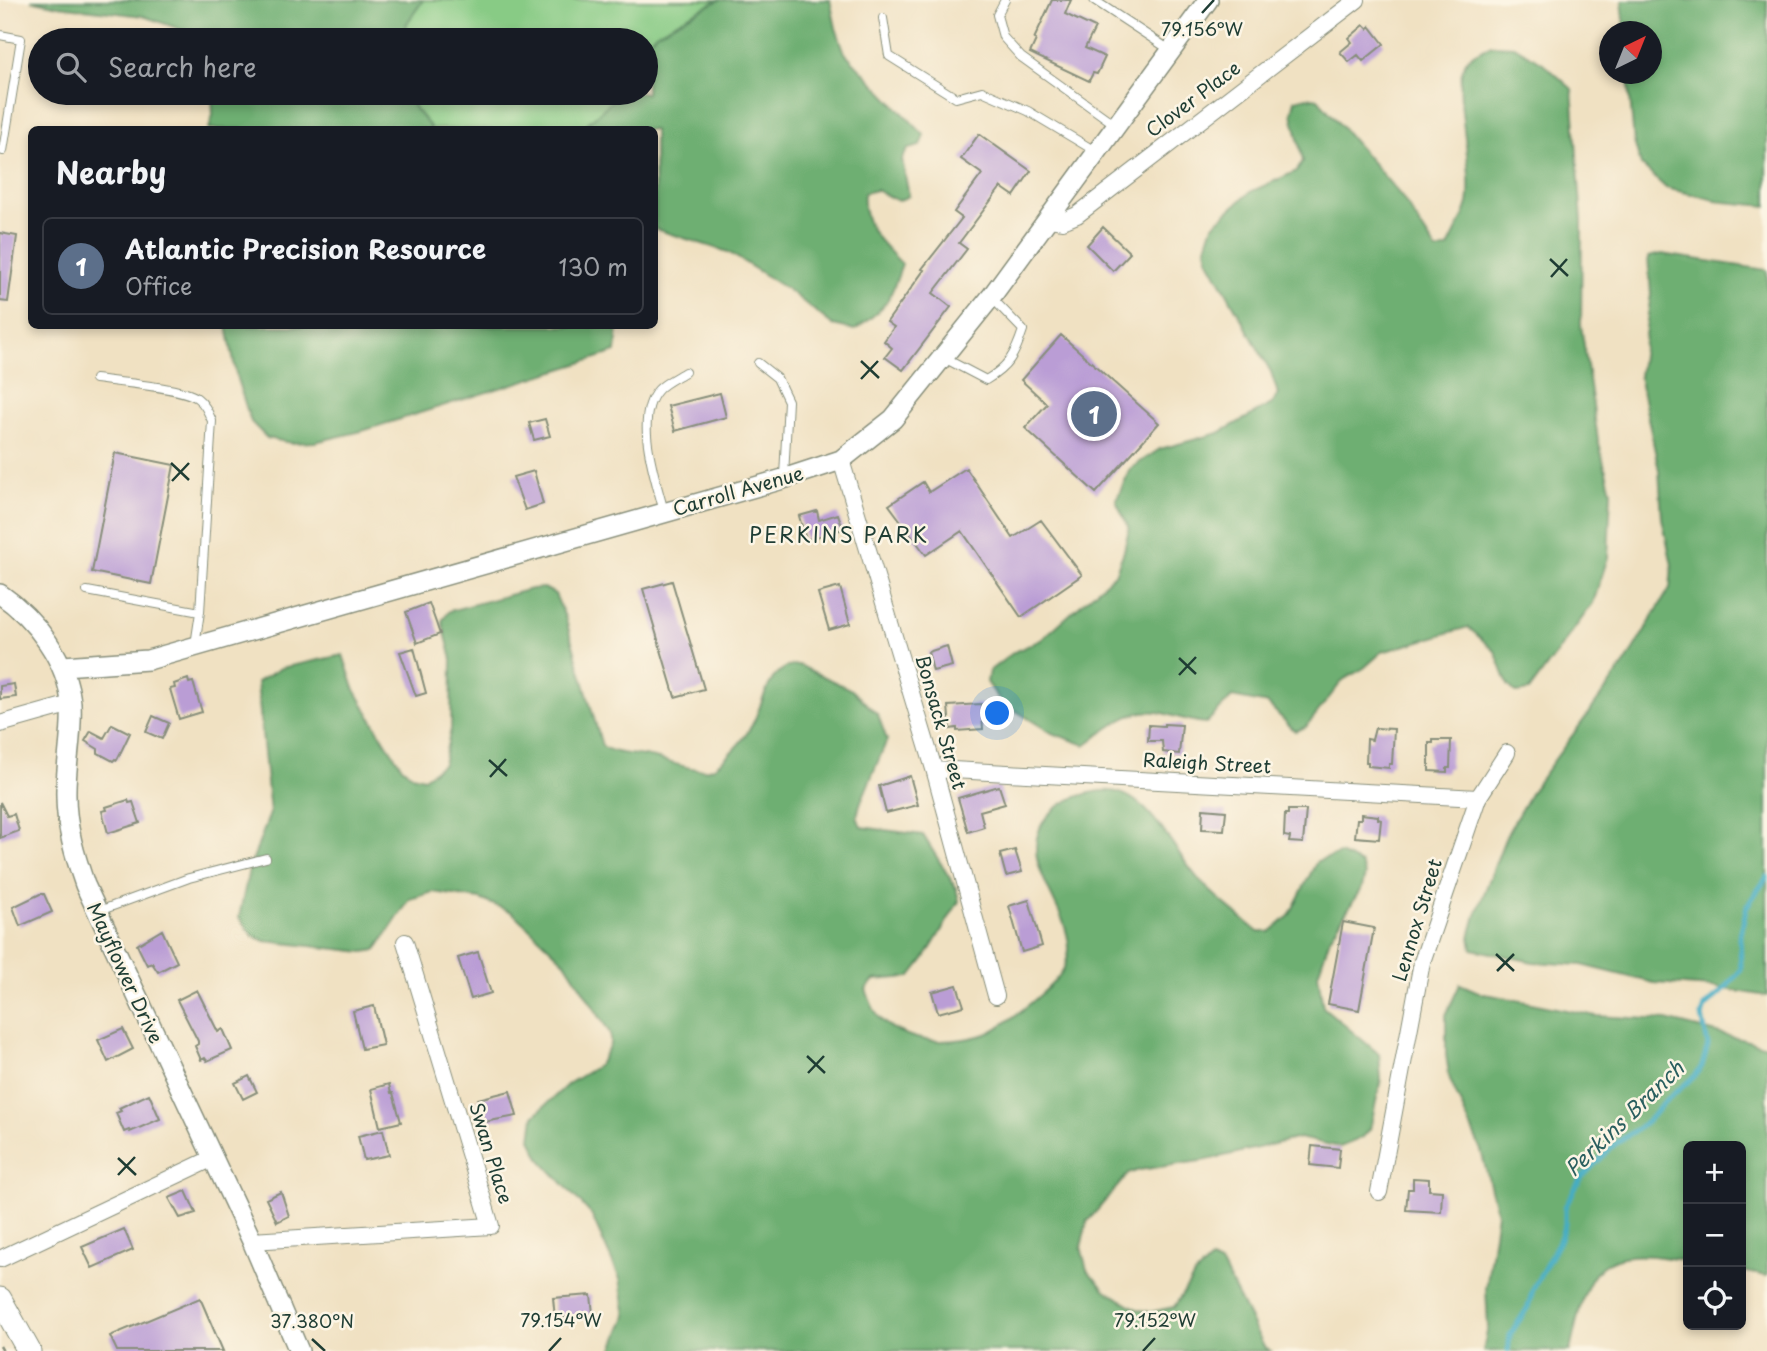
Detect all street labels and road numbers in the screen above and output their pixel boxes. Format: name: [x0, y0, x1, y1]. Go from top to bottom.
street label: Clover Place: [1139, 53, 1246, 143]
street label: Carroll Avenue: [669, 458, 806, 522]
street label: Bonsack Street: [909, 651, 975, 793]
street label: Raleigh Street: [1142, 745, 1272, 779]
street label: Lennox Street: [1384, 855, 1448, 984]
street label: Mayflower Drive: [81, 897, 171, 1048]
street label: Swan Place: [463, 1098, 521, 1207]

